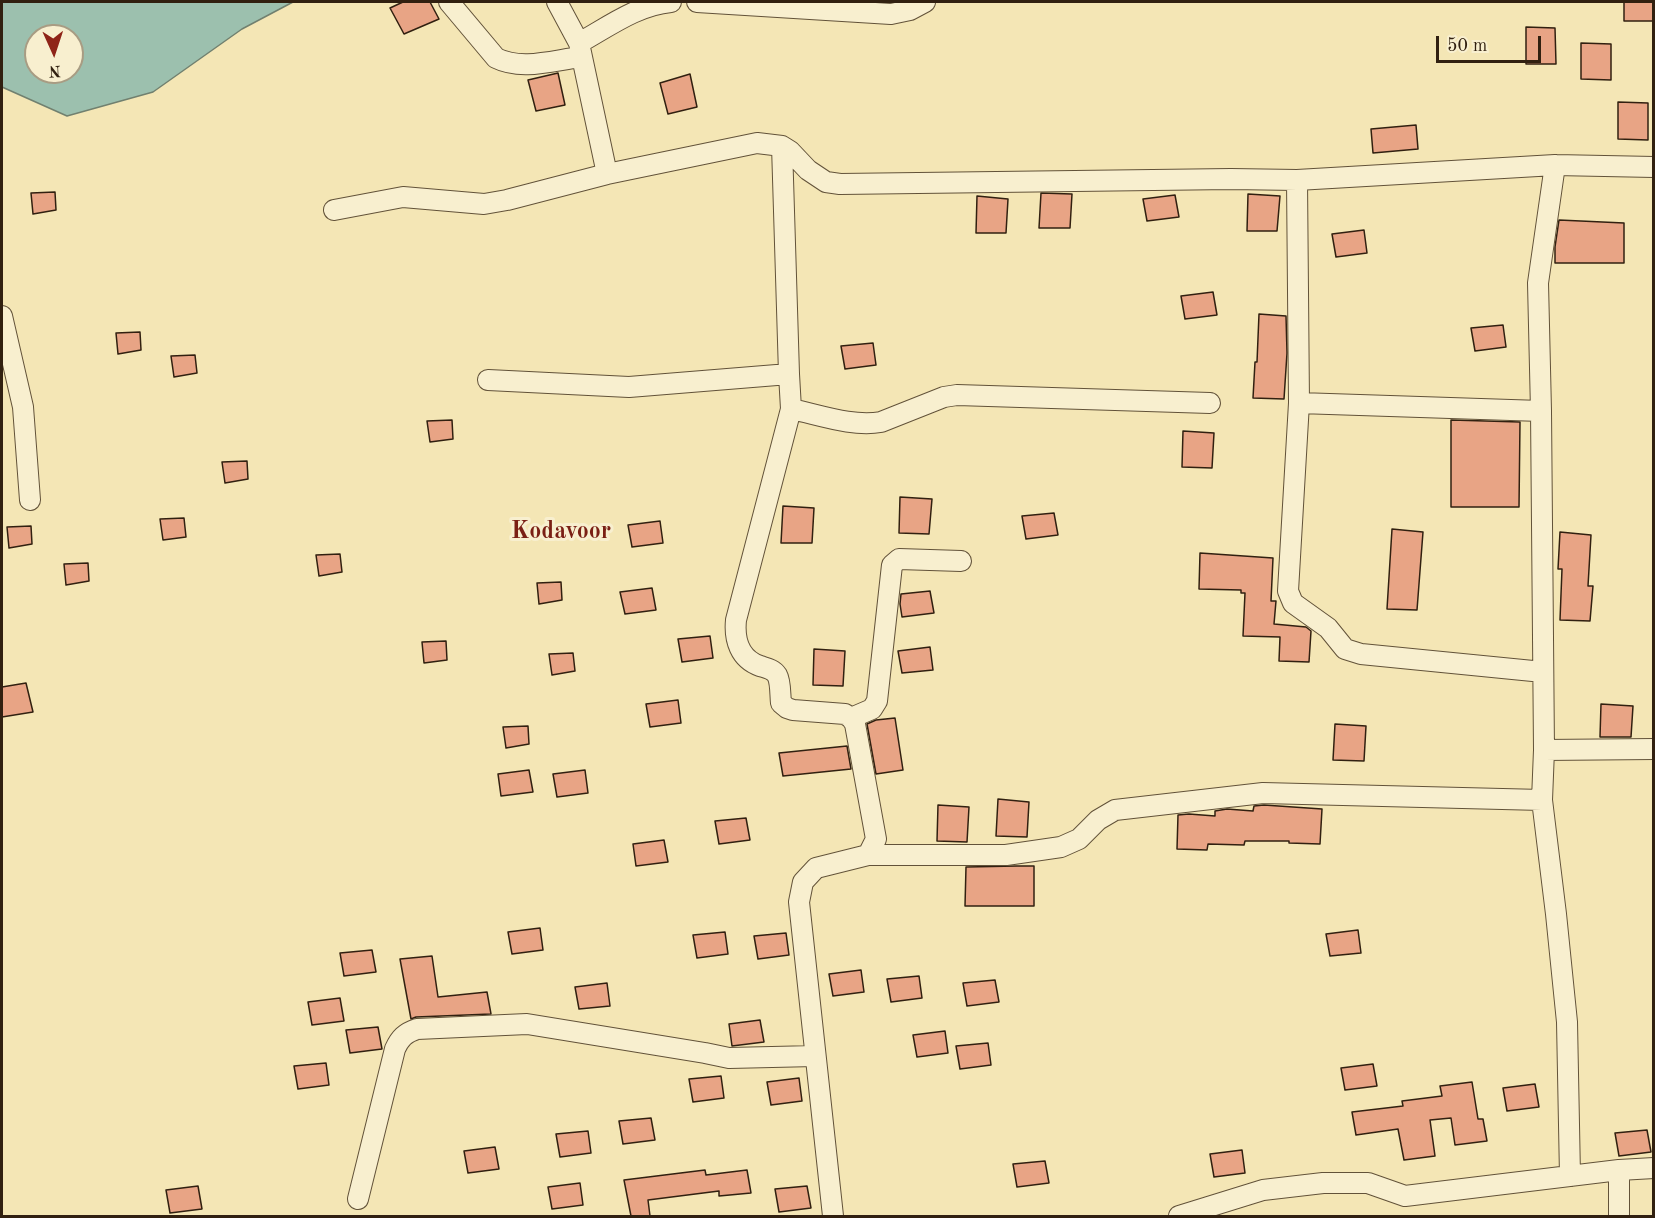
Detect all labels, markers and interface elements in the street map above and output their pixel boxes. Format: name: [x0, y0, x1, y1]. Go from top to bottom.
north arrow: [24, 24, 84, 84]
scale bar: [1439, 24, 1544, 62]
text: 50 m: [1447, 37, 1487, 55]
text: N: [48, 62, 61, 78]
district label: Kodavoor: [511, 518, 611, 546]

